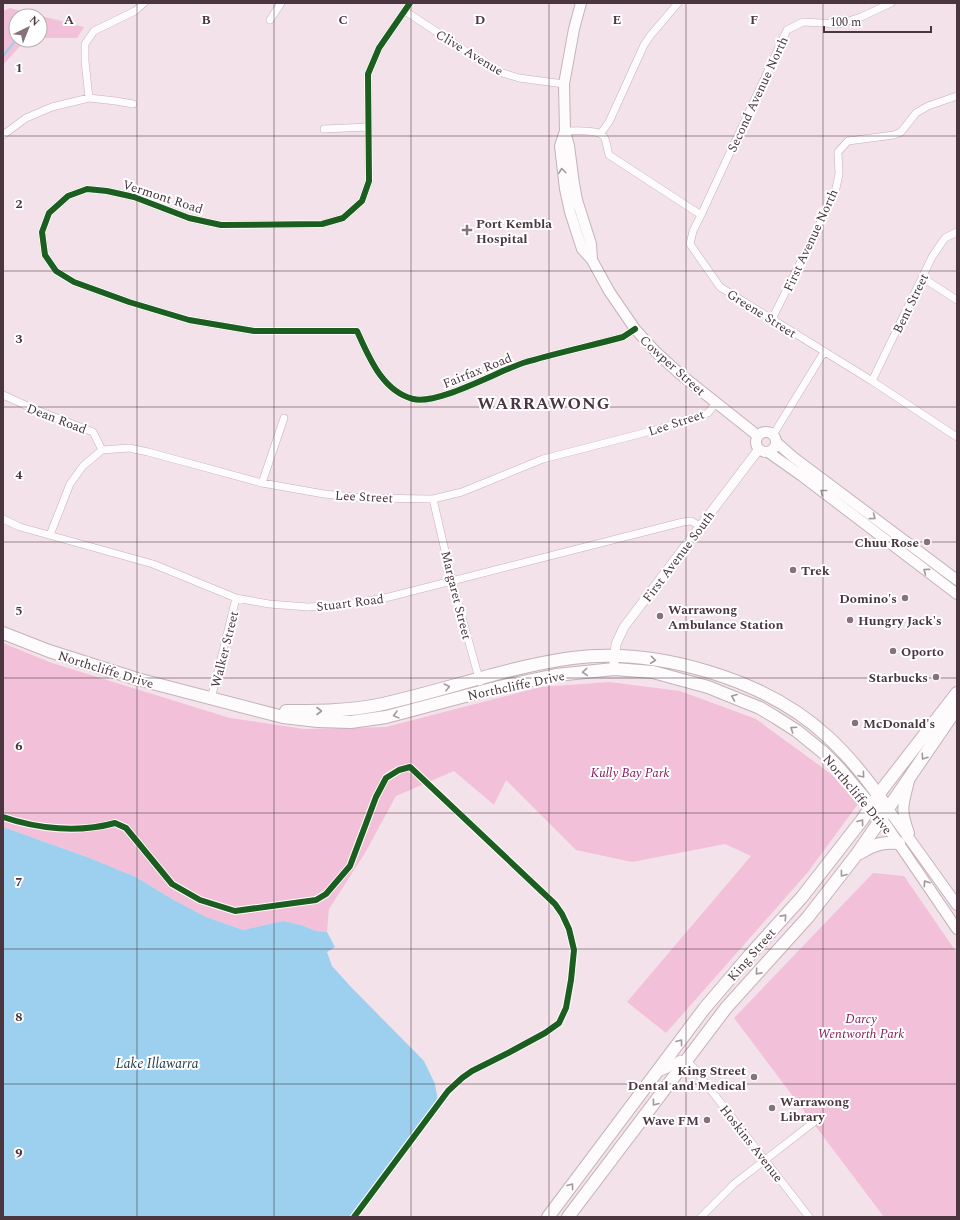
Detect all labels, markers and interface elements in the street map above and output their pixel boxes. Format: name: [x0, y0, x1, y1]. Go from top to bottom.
north arrow: [8, 8, 48, 48]
scale bar: [824, 8, 931, 34]
text: A: [64, 10, 74, 30]
text: B: [201, 10, 211, 30]
text: C: [338, 10, 348, 30]
text: D: [475, 10, 485, 30]
text: E: [613, 10, 622, 30]
text: F: [750, 10, 758, 30]
text: N: [25, 12, 44, 30]
text: 100 m: [830, 13, 861, 32]
street label: Clive Avenue: [432, 25, 507, 81]
street label: Second Avenue North: [722, 33, 794, 156]
text: 1: [15, 58, 23, 78]
one-way arrow: [558, 168, 567, 174]
street label: Vermont Road: [120, 175, 205, 219]
street label: First Avenue North: [778, 185, 844, 295]
text: 2: [15, 194, 23, 214]
place label: Port Kembla Hospital: [476, 214, 552, 249]
marker: Port Kembla Hospital: [461, 224, 473, 236]
street label: Bent Street: [888, 270, 934, 337]
street label: Greene Street: [723, 284, 801, 343]
text: 3: [15, 329, 23, 349]
street label: Cowper Street: [635, 331, 710, 401]
street label: Fairfax Road: [440, 348, 515, 394]
district label: WARRAWONG: [477, 391, 611, 417]
street label: Dean Road: [24, 398, 90, 440]
street label: Lee Street: [646, 404, 707, 441]
text: 4: [15, 465, 23, 485]
street label: Lee Street: [334, 485, 394, 509]
one-way arrow: [820, 489, 827, 496]
street label: First Avenue South: [638, 506, 720, 607]
one-way arrow: [869, 512, 876, 519]
place label: Chuu Rose: [855, 533, 919, 553]
marker: Chuu Rose: [922, 537, 932, 547]
street label: Margaret Street: [435, 549, 477, 642]
place label: Trek: [801, 561, 830, 581]
marker: Trek: [788, 565, 798, 575]
one-way arrow: [923, 568, 930, 575]
street label: Stuart Road: [315, 589, 385, 617]
place label: Domino's: [839, 589, 897, 609]
marker: Domino's: [900, 593, 910, 603]
place label: Warrawong Ambulance Station: [668, 600, 783, 635]
text: 5: [15, 601, 23, 621]
street label: Walker Street: [206, 608, 244, 690]
marker: Warrawong Ambulance Station: [655, 611, 665, 621]
place label: Hungry Jack's: [858, 611, 942, 631]
marker: Hungry Jack's: [845, 615, 855, 625]
place label: Oporto: [901, 642, 944, 662]
street label: Northcliffe Drive: [55, 646, 156, 694]
marker: Oporto: [888, 646, 898, 656]
one-way arrow: [650, 655, 656, 664]
street label: Northcliffe Drive: [466, 666, 567, 706]
one-way arrow: [582, 667, 588, 676]
place label: Starbucks: [868, 668, 928, 688]
marker: Starbucks: [931, 672, 941, 682]
one-way arrow: [444, 684, 450, 692]
one-way arrow: [730, 694, 737, 702]
one-way arrow: [316, 707, 322, 715]
one-way arrow: [393, 710, 400, 719]
place label: McDonald's: [863, 714, 935, 734]
marker: McDonald's: [850, 718, 860, 728]
one-way arrow: [790, 726, 797, 734]
text: 6: [15, 736, 23, 756]
street label: Northcliffe Drive: [818, 750, 897, 839]
one-way arrow: [921, 753, 929, 760]
park label: Kully Bay Park: [591, 763, 669, 783]
one-way arrow: [857, 770, 864, 778]
one-way arrow: [856, 819, 863, 826]
one-way arrow: [840, 869, 847, 876]
text: 7: [15, 872, 23, 892]
one-way arrow: [923, 880, 931, 887]
one-way arrow: [780, 914, 787, 921]
street label: King Street: [723, 923, 781, 986]
one-way arrow: [755, 967, 763, 975]
text: 8: [15, 1007, 23, 1027]
park label: Darcy Wentworth Park: [818, 1009, 904, 1044]
one-way arrow: [675, 1039, 682, 1046]
water label: Lake Illawarra: [115, 1053, 199, 1074]
place label: King Street Dental and Medical: [628, 1061, 746, 1096]
marker: King Street Dental and Medical: [749, 1072, 759, 1082]
place label: Warrawong Library: [780, 1092, 849, 1127]
one-way arrow: [652, 1099, 659, 1106]
street label: Hoskins Avenue: [715, 1101, 788, 1187]
marker: Warrawong Library: [767, 1103, 777, 1113]
place label: Wave FM: [642, 1111, 699, 1131]
marker: Wave FM: [702, 1115, 712, 1125]
text: 9: [15, 1143, 23, 1163]
one-way arrow: [566, 1183, 573, 1190]

